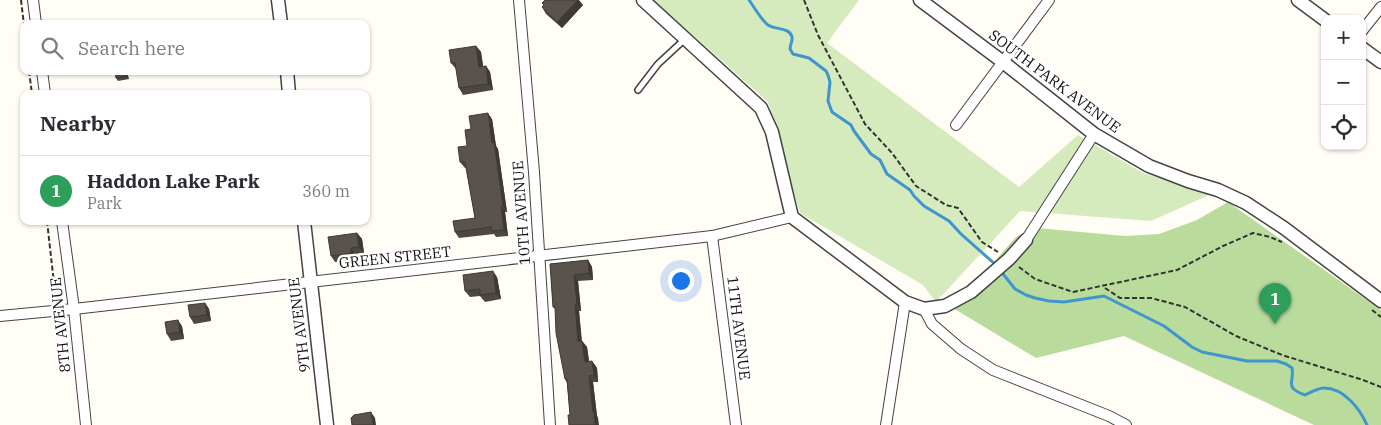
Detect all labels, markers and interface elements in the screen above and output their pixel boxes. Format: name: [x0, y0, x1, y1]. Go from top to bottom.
map controls: [1321, 15, 1366, 150]
button: +: [1321, 15, 1366, 60]
search box: [20, 20, 370, 75]
street label: SOUTH PARK AVENUE: [985, 25, 1125, 137]
icon: search: [38, 34, 66, 62]
text: Search here: [78, 36, 185, 60]
button: −: [1321, 60, 1366, 105]
button: locate: [1321, 105, 1366, 150]
text: Nearby: [40, 109, 116, 137]
street label: 10TH AVENUE: [508, 160, 534, 266]
text: Haddon Lake Park: [87, 169, 260, 193]
text: 1: [51, 181, 61, 201]
text: 360 m: [302, 181, 350, 201]
text: Park: [87, 193, 122, 213]
street label: GREEN STREET: [338, 242, 452, 272]
your location: [668, 268, 694, 294]
street label: 11TH AVENUE: [723, 275, 755, 381]
street label: 9TH AVENUE: [284, 276, 314, 374]
street label: 8TH AVENUE: [46, 277, 74, 373]
pin: 1: [1259, 283, 1291, 324]

